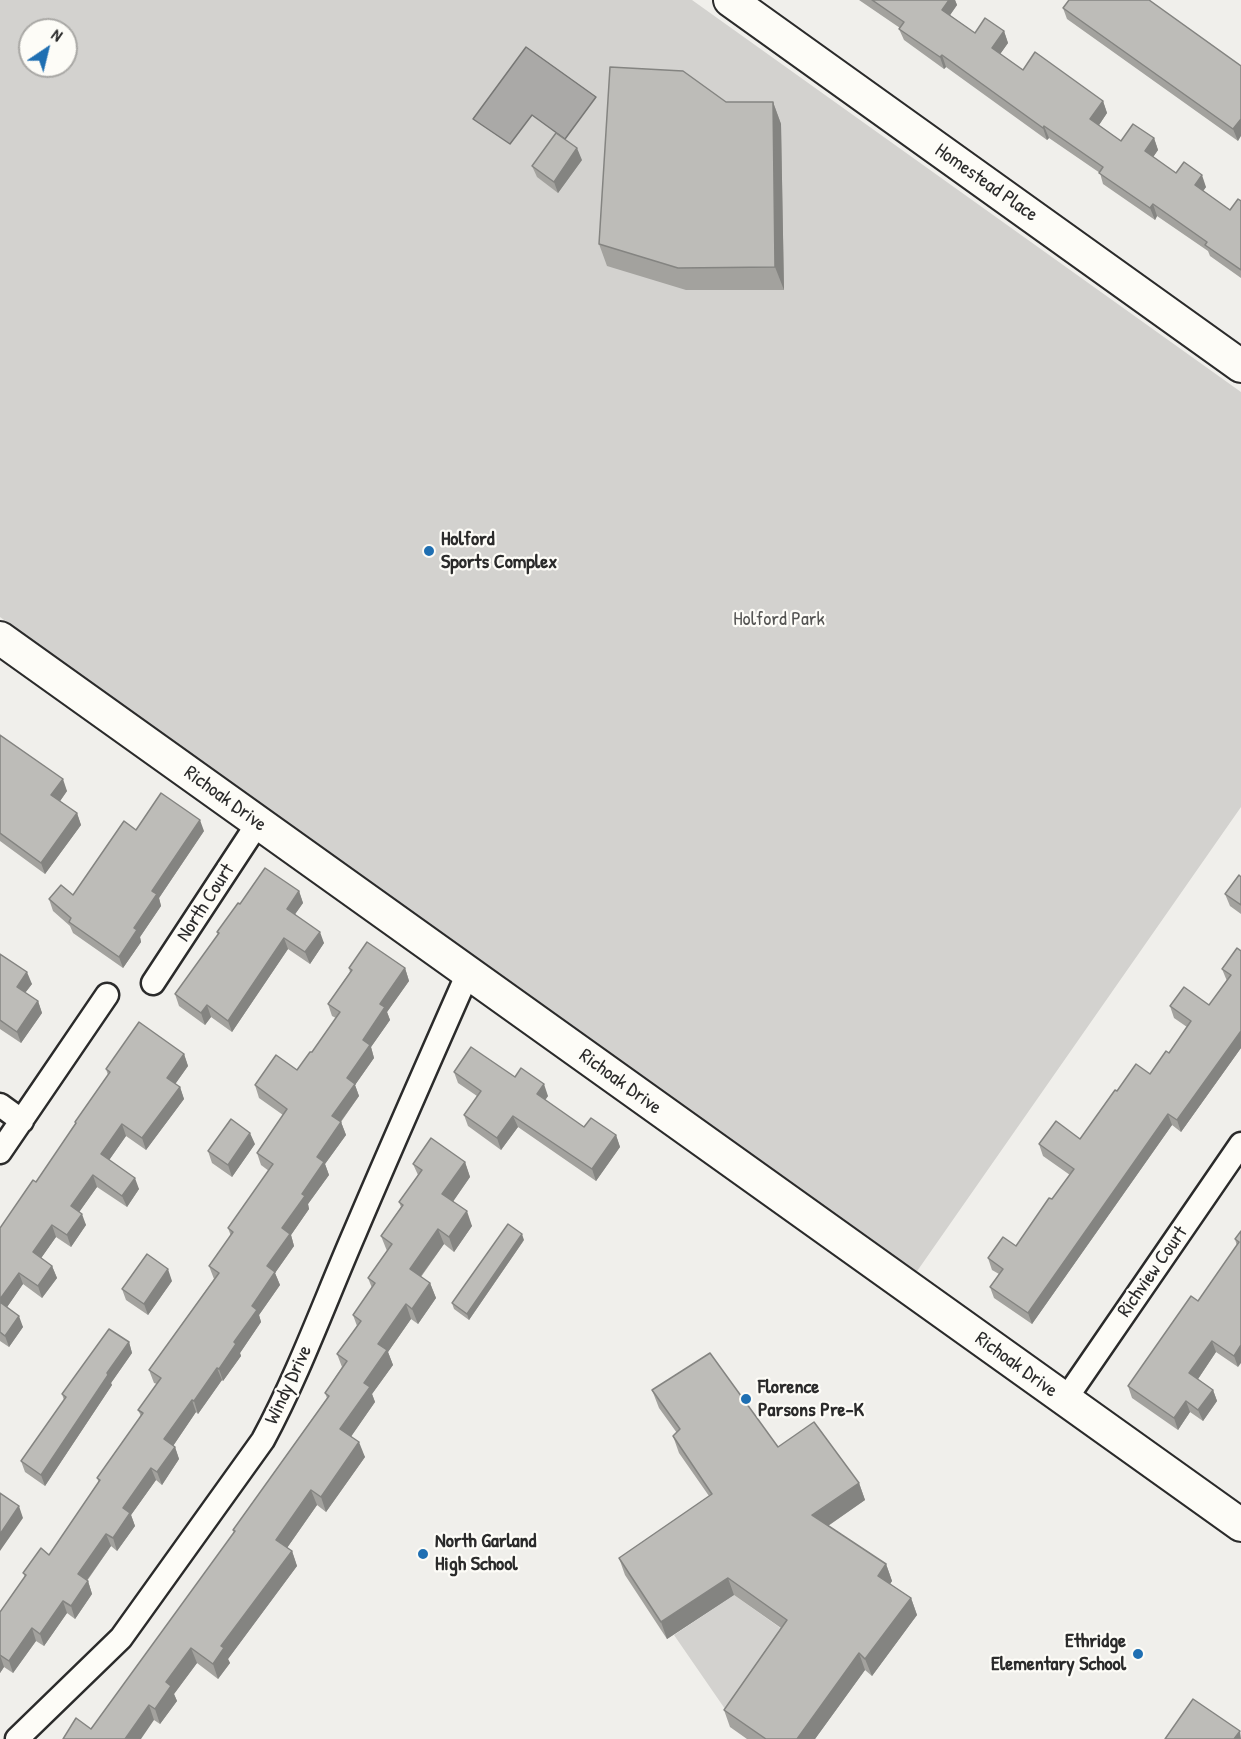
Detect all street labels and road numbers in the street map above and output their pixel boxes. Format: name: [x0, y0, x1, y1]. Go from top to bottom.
street label: Homestead Place: [930, 139, 1042, 227]
street label: Richoak Drive: [179, 761, 271, 837]
street label: North Court: [172, 860, 240, 946]
street label: Richoak Drive: [574, 1044, 666, 1120]
street label: Richview Court: [1113, 1222, 1193, 1322]
street label: Richoak Drive: [970, 1327, 1062, 1403]
street label: Windy Drive: [260, 1342, 318, 1428]

